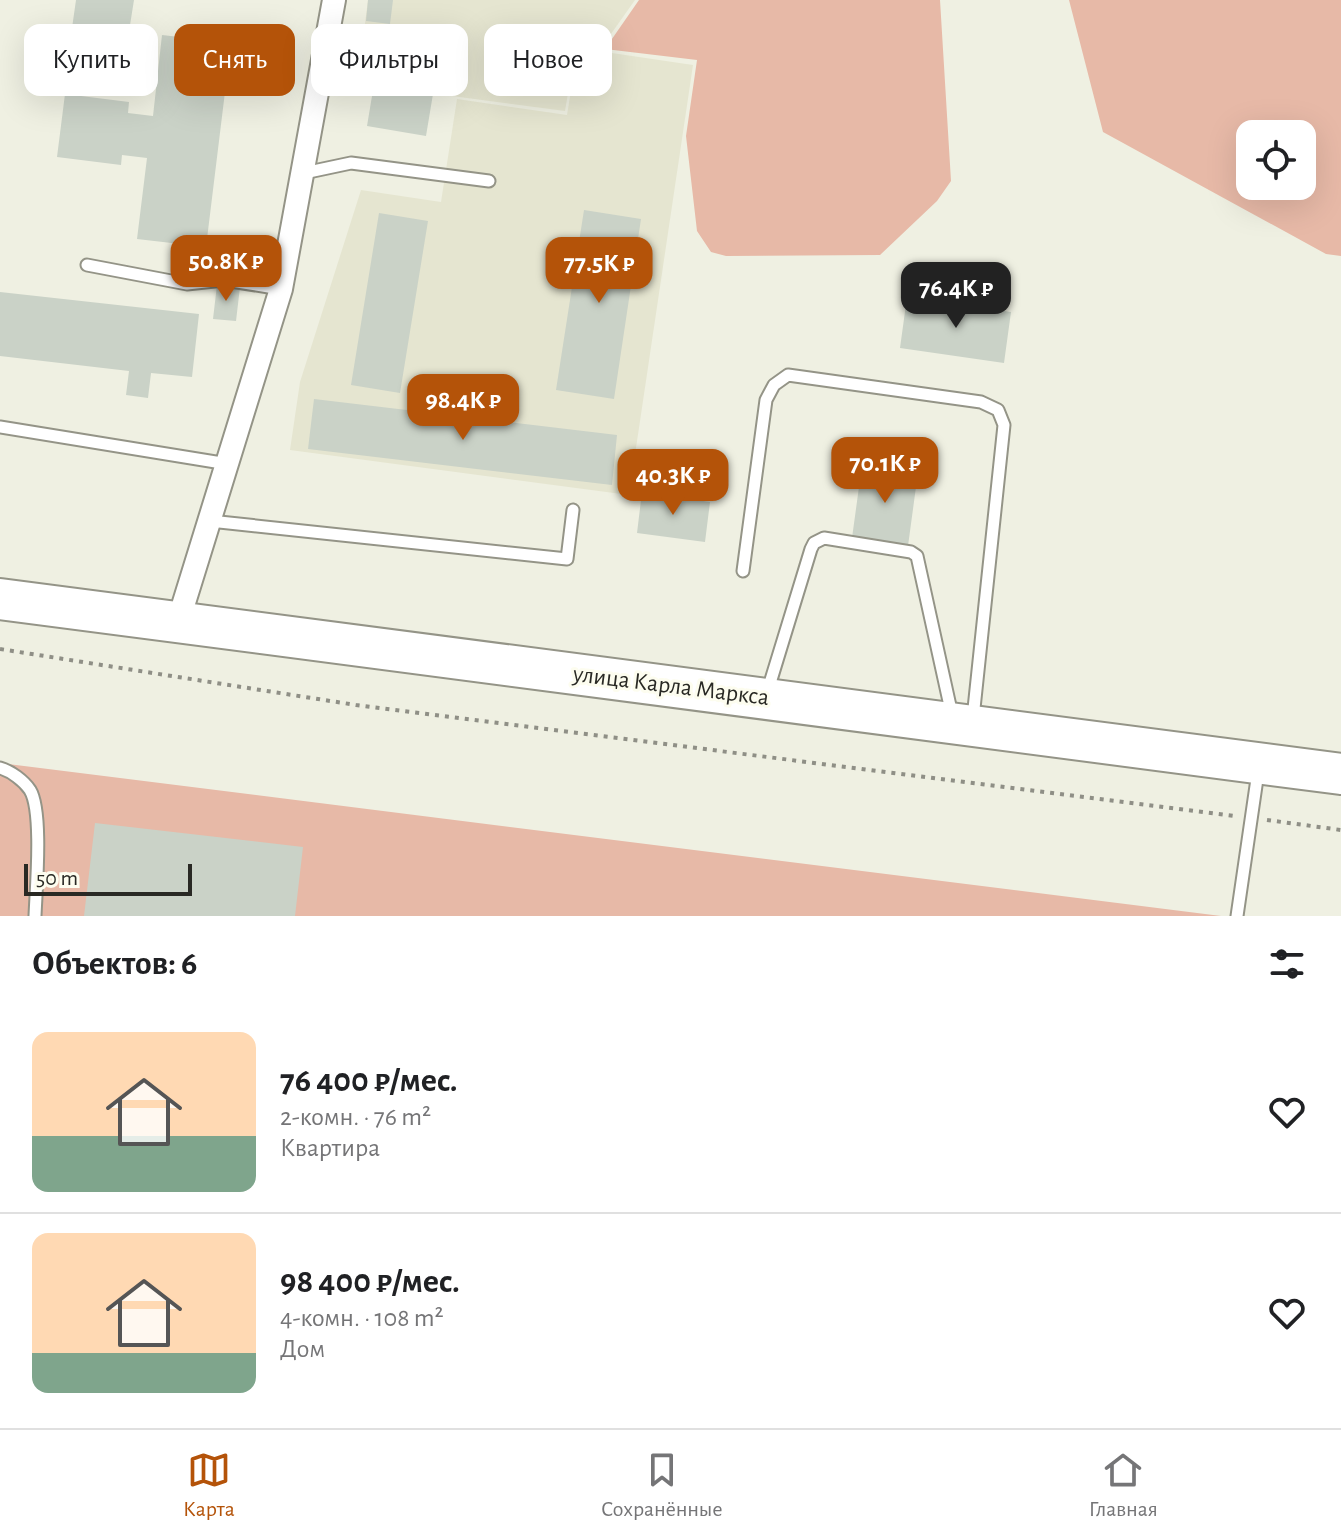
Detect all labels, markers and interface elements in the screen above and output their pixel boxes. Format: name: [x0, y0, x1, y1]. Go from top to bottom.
chip: Купить: [24, 24, 158, 96]
chip: Снять: [174, 24, 295, 96]
chip: Фильтры: [311, 24, 468, 96]
chip: Новое: [484, 24, 612, 96]
map controls: [1236, 120, 1316, 200]
button: locate: [1236, 120, 1316, 200]
pin: 50.8K ₽: [152, 235, 300, 303]
pin: 77.5K ₽: [525, 237, 673, 305]
text: 50.8K ₽: [189, 248, 263, 274]
text: 77.5K ₽: [564, 250, 634, 276]
pin: 76.4K ₽: [882, 262, 1030, 330]
text: 76.4K ₽: [919, 275, 993, 301]
pin: 98.4K ₽: [389, 374, 537, 442]
text: 98.4K ₽: [425, 387, 501, 413]
pin: 70.1K ₽: [811, 437, 959, 505]
pin: 40.3K ₽: [599, 449, 747, 517]
text: 70.1K ₽: [849, 450, 921, 476]
text: 40.3K ₽: [635, 462, 711, 488]
street label: улица Карла Маркса: [571, 662, 770, 710]
scale bar: [24, 860, 192, 896]
text: 50 m: [36, 867, 78, 889]
icon: filters: [1265, 942, 1309, 986]
text: Объектов: 6: [32, 947, 197, 981]
icon: home: [96, 1064, 192, 1160]
text: 76 400 ₽/мес.: [280, 1064, 458, 1098]
icon: heart: [1265, 1090, 1309, 1134]
text: 2-комн. · 76 m²: [280, 1104, 431, 1130]
text: Квартира: [280, 1135, 380, 1161]
icon: home: [96, 1265, 192, 1361]
text: 98 400 ₽/мес.: [280, 1265, 460, 1299]
icon: heart: [1265, 1291, 1309, 1335]
text: 4-комн. · 108 m²: [280, 1305, 444, 1331]
text: Дом: [280, 1336, 325, 1362]
tab: Карта: [183, 1448, 235, 1522]
tab: Сохранённые: [601, 1448, 723, 1522]
tab: Главная: [1089, 1448, 1158, 1522]

